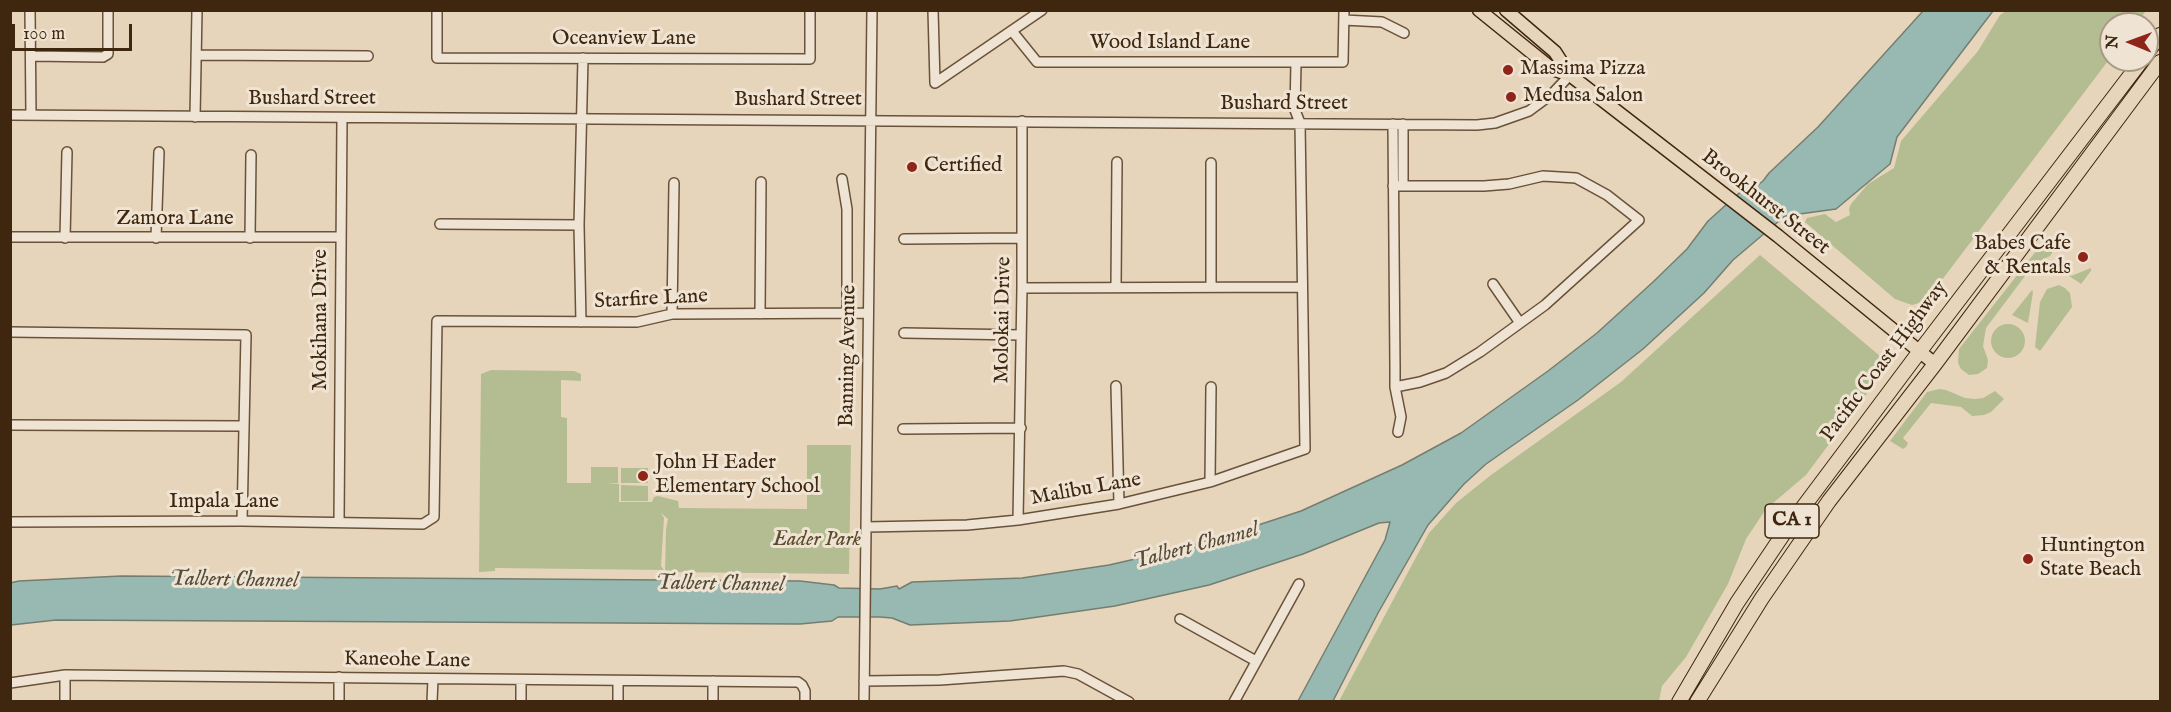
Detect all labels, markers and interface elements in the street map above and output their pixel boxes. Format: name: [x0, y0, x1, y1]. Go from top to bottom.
scale bar: [15, 12, 135, 50]
north arrow: [2099, 12, 2159, 72]
text: 100 m: [23, 23, 65, 46]
street label: Oceanview Lane: [552, 27, 696, 53]
street label: Wood Island Lane: [1090, 31, 1250, 57]
text: N: [2103, 35, 2123, 49]
place label: Massima Pizza: [1520, 57, 1645, 83]
marker: Massima Pizza: [1501, 63, 1515, 77]
place label: Medusa Salon: [1523, 84, 1643, 110]
street label: Bushard Street: [248, 87, 376, 113]
street label: Bushard Street: [734, 88, 862, 114]
marker: Medusa Salon: [1504, 90, 1518, 104]
street label: Bushard Street: [1220, 92, 1348, 118]
street label: Brookhurst Street: [1696, 145, 1834, 261]
place label: Certified: [924, 154, 1002, 180]
marker: Certified: [905, 160, 919, 174]
street label: Zamora Lane: [116, 207, 234, 233]
place label: Babes Cafe & Rentals: [1974, 232, 2071, 282]
street label: Mokihana Drive: [309, 249, 335, 391]
marker: Babes Cafe & Rentals: [2076, 250, 2090, 264]
street label: Molokai Drive: [990, 256, 1018, 384]
street label: Pacific Coast Highway: [1816, 277, 1954, 447]
street label: Starfire Lane: [594, 284, 708, 316]
street label: Banning Avenue: [835, 285, 863, 427]
place label: John H Eader Elementary School: [655, 451, 820, 501]
street label: Malibu Lane: [1029, 468, 1143, 512]
marker: John H Eader Elementary School: [636, 469, 650, 483]
street label: Impala Lane: [169, 490, 279, 516]
road number: CA 1: [1765, 504, 1819, 538]
water label: Talbert Channel: [1131, 518, 1261, 576]
park label: Eader Park: [773, 528, 861, 554]
place label: Huntington State Beach: [2040, 534, 2145, 584]
marker: Huntington State Beach: [2021, 552, 2035, 566]
water label: Talbert Channel: [170, 567, 298, 595]
water label: Talbert Channel: [656, 571, 784, 599]
street label: Kaneohe Lane: [344, 647, 470, 675]

